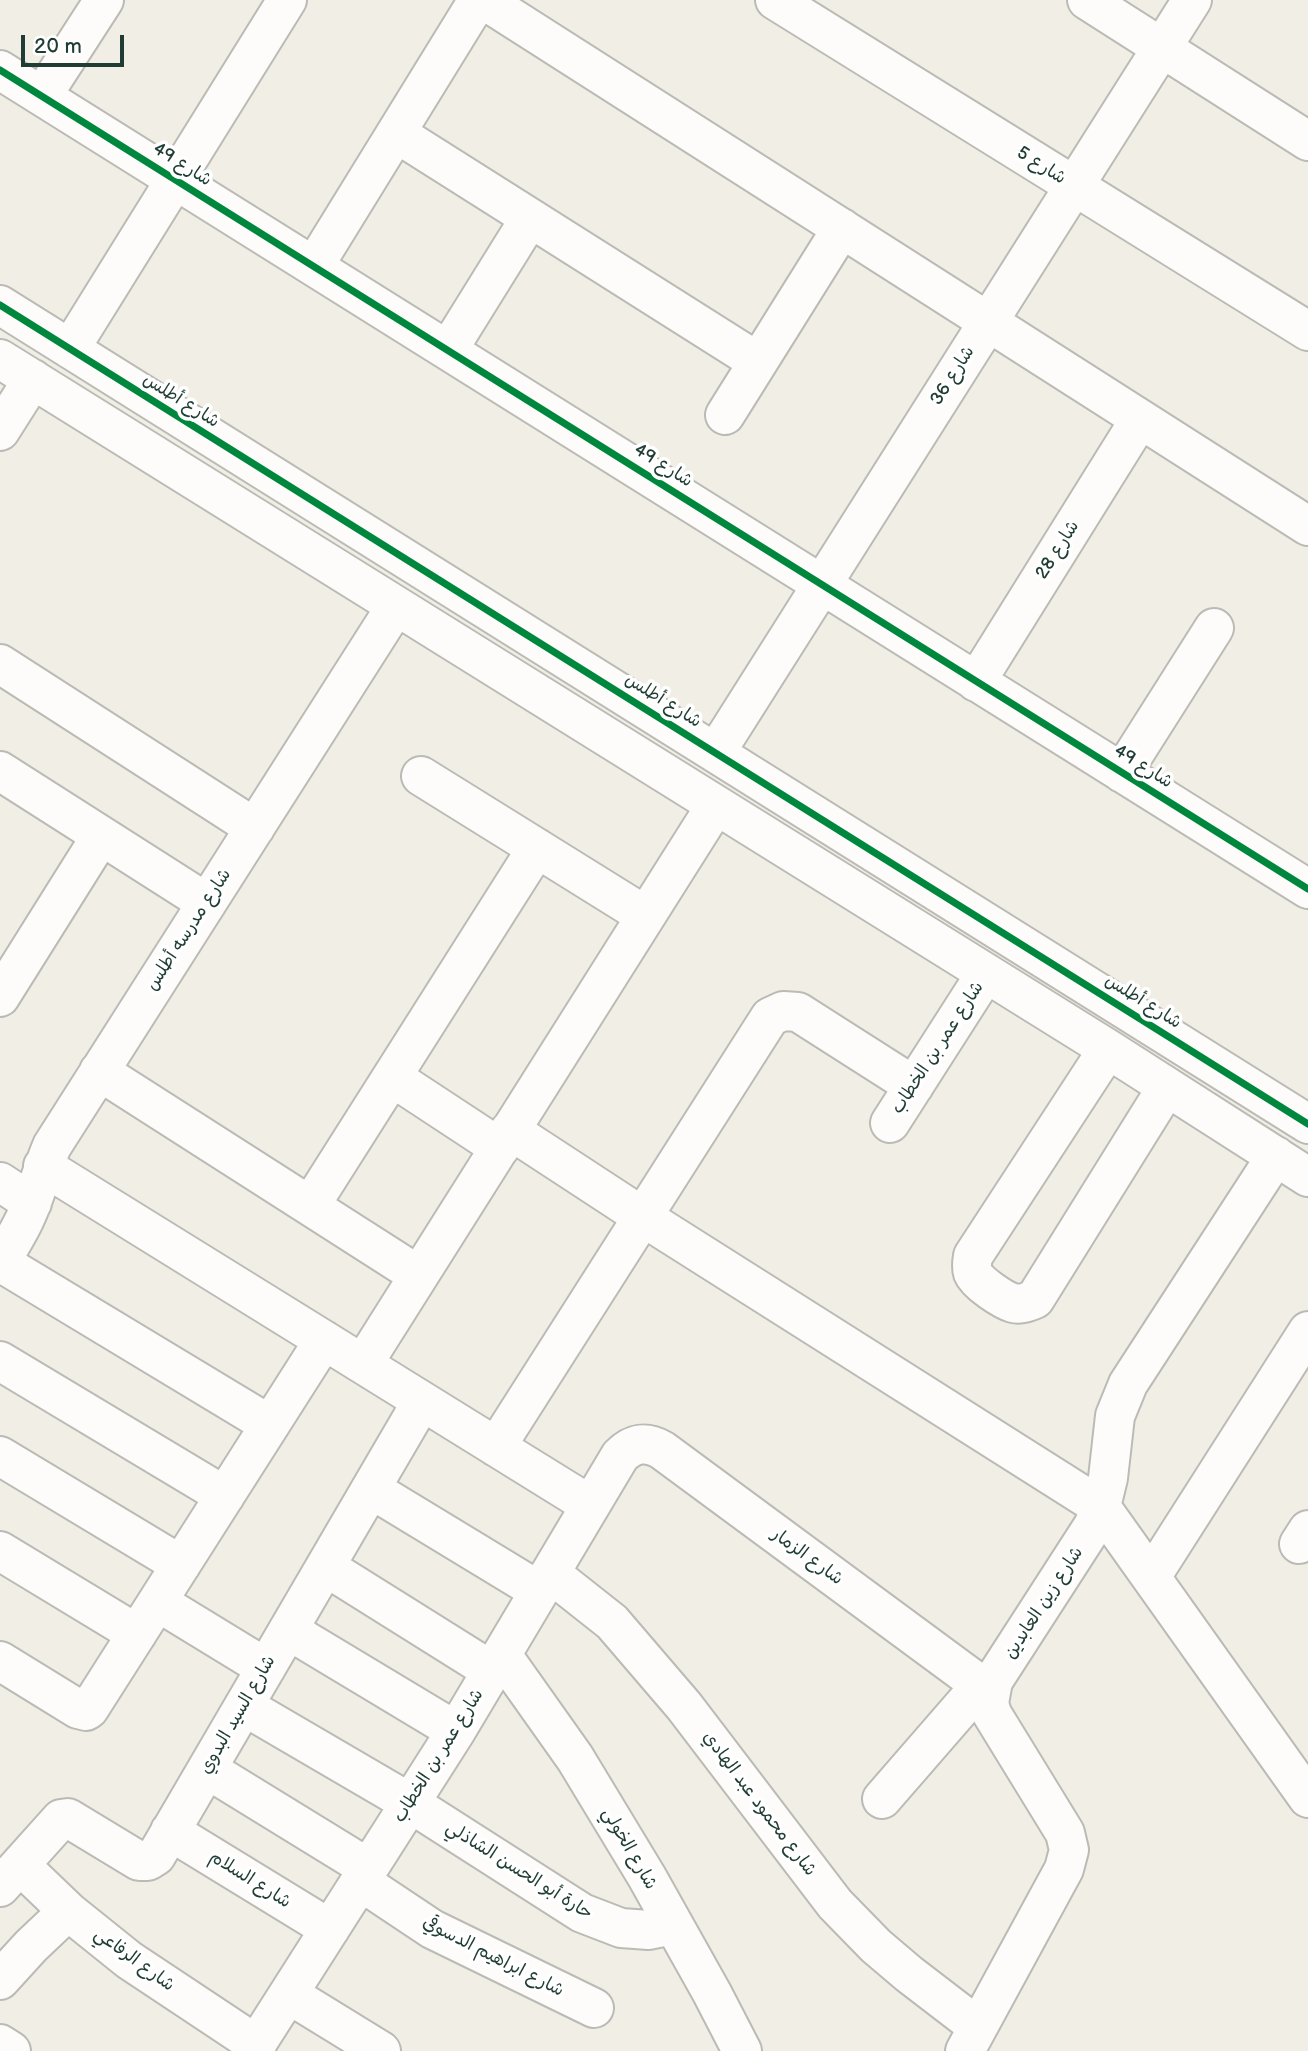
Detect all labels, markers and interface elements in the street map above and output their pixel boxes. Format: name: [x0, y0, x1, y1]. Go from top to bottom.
scale bar: [24, 21, 128, 65]
text: 20 m: [34, 34, 82, 59]
street label: شارع 49: [149, 139, 215, 191]
street label: شارع 5: [1012, 142, 1070, 190]
street label: شارع 36: [926, 342, 980, 410]
street label: شارع أطلس: [139, 369, 223, 433]
street label: شارع 49: [630, 440, 696, 492]
street label: شارع 28: [1032, 517, 1084, 583]
street label: شارع أطلس: [621, 669, 705, 733]
street label: شارع 49: [1110, 741, 1176, 793]
street label: شارع مدرسه أطلس: [142, 865, 236, 995]
street label: شارع أطلس: [1101, 970, 1185, 1034]
street label: شارع عمر بن الخطاب: [887, 978, 989, 1118]
street label: شارع الزمار: [767, 1524, 847, 1590]
street label: شارع زين العابدين: [1000, 1543, 1088, 1663]
street label: شارع السيد البدوي: [195, 1652, 281, 1778]
street label: شارع عمر بن الخطاب: [389, 1685, 489, 1827]
street label: شارع محمود عبد الهادي: [697, 1727, 821, 1881]
street label: شارع الخولي: [597, 1804, 661, 1894]
street label: حارة أبو الحسن الشاذلي: [442, 1817, 596, 1925]
street label: شارع السلام: [205, 1846, 295, 1914]
street label: شارع ابراهيم الدسوقي: [419, 1912, 567, 2002]
street label: شارع الرفاعي: [89, 1924, 179, 1996]

